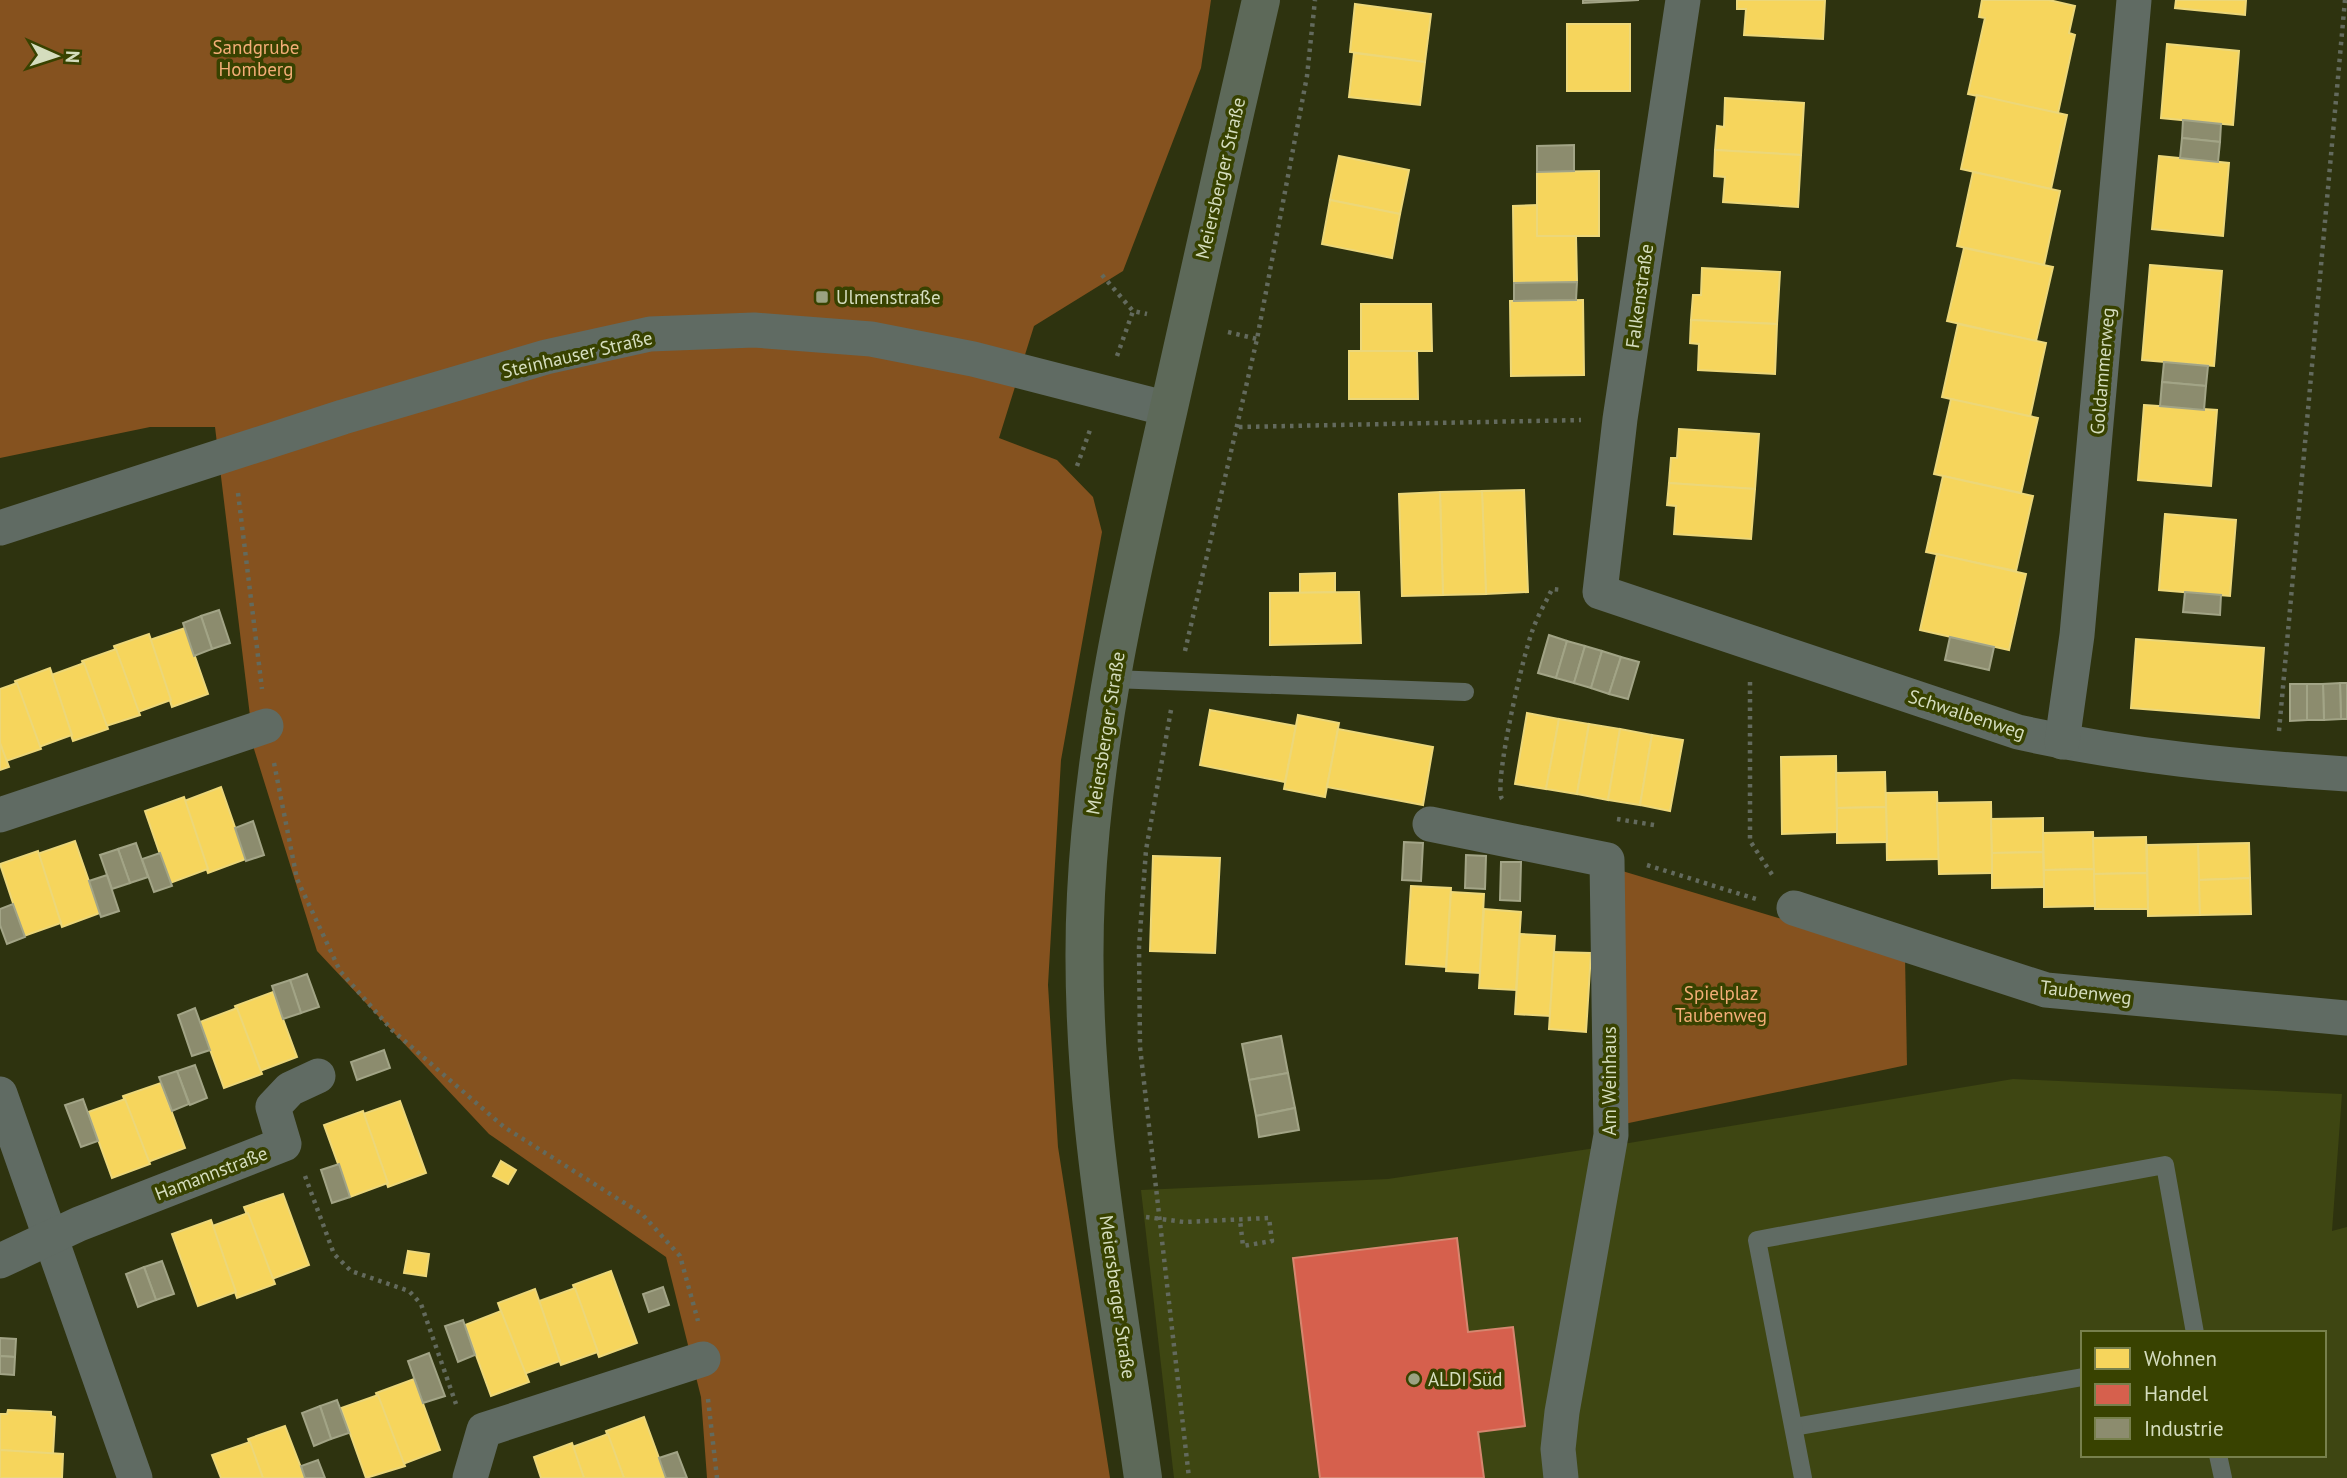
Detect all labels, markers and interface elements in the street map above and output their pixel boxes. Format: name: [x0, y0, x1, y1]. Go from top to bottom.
north arrow: [21, 21, 91, 91]
park label: Sandgrube Homberg: [213, 35, 299, 81]
text: N: [61, 50, 85, 64]
street label: Meiersberger Straße: [1190, 95, 1250, 261]
street label: Falkenstraße: [1620, 242, 1658, 350]
place label: Ulmenstraße: [836, 285, 941, 309]
marker: Ulmenstraße: [814, 289, 830, 305]
street label: Goldammerweg: [2084, 307, 2120, 435]
street label: Steinhauser Straße: [499, 325, 655, 383]
street label: Meiersberger Straße: [1080, 650, 1130, 816]
street label: Schwalbenweg: [1905, 684, 2029, 744]
street label: Taubenweg: [2039, 974, 2133, 1010]
park label: Spielplaz Taubenweg: [1675, 981, 1767, 1027]
street label: Am Weinhaus: [1597, 1026, 1621, 1136]
street label: Hamannstraße: [151, 1140, 271, 1206]
street label: Meiersberger Straße: [1095, 1214, 1141, 1380]
legend: [2081, 1331, 2326, 1457]
text: Wohnen: [2144, 1345, 2217, 1372]
place label: ALDI Süd: [1428, 1367, 1503, 1391]
marker: ALDI Süd: [1406, 1371, 1422, 1387]
text: Handel: [2144, 1380, 2208, 1407]
text: Industrie: [2144, 1415, 2224, 1442]

